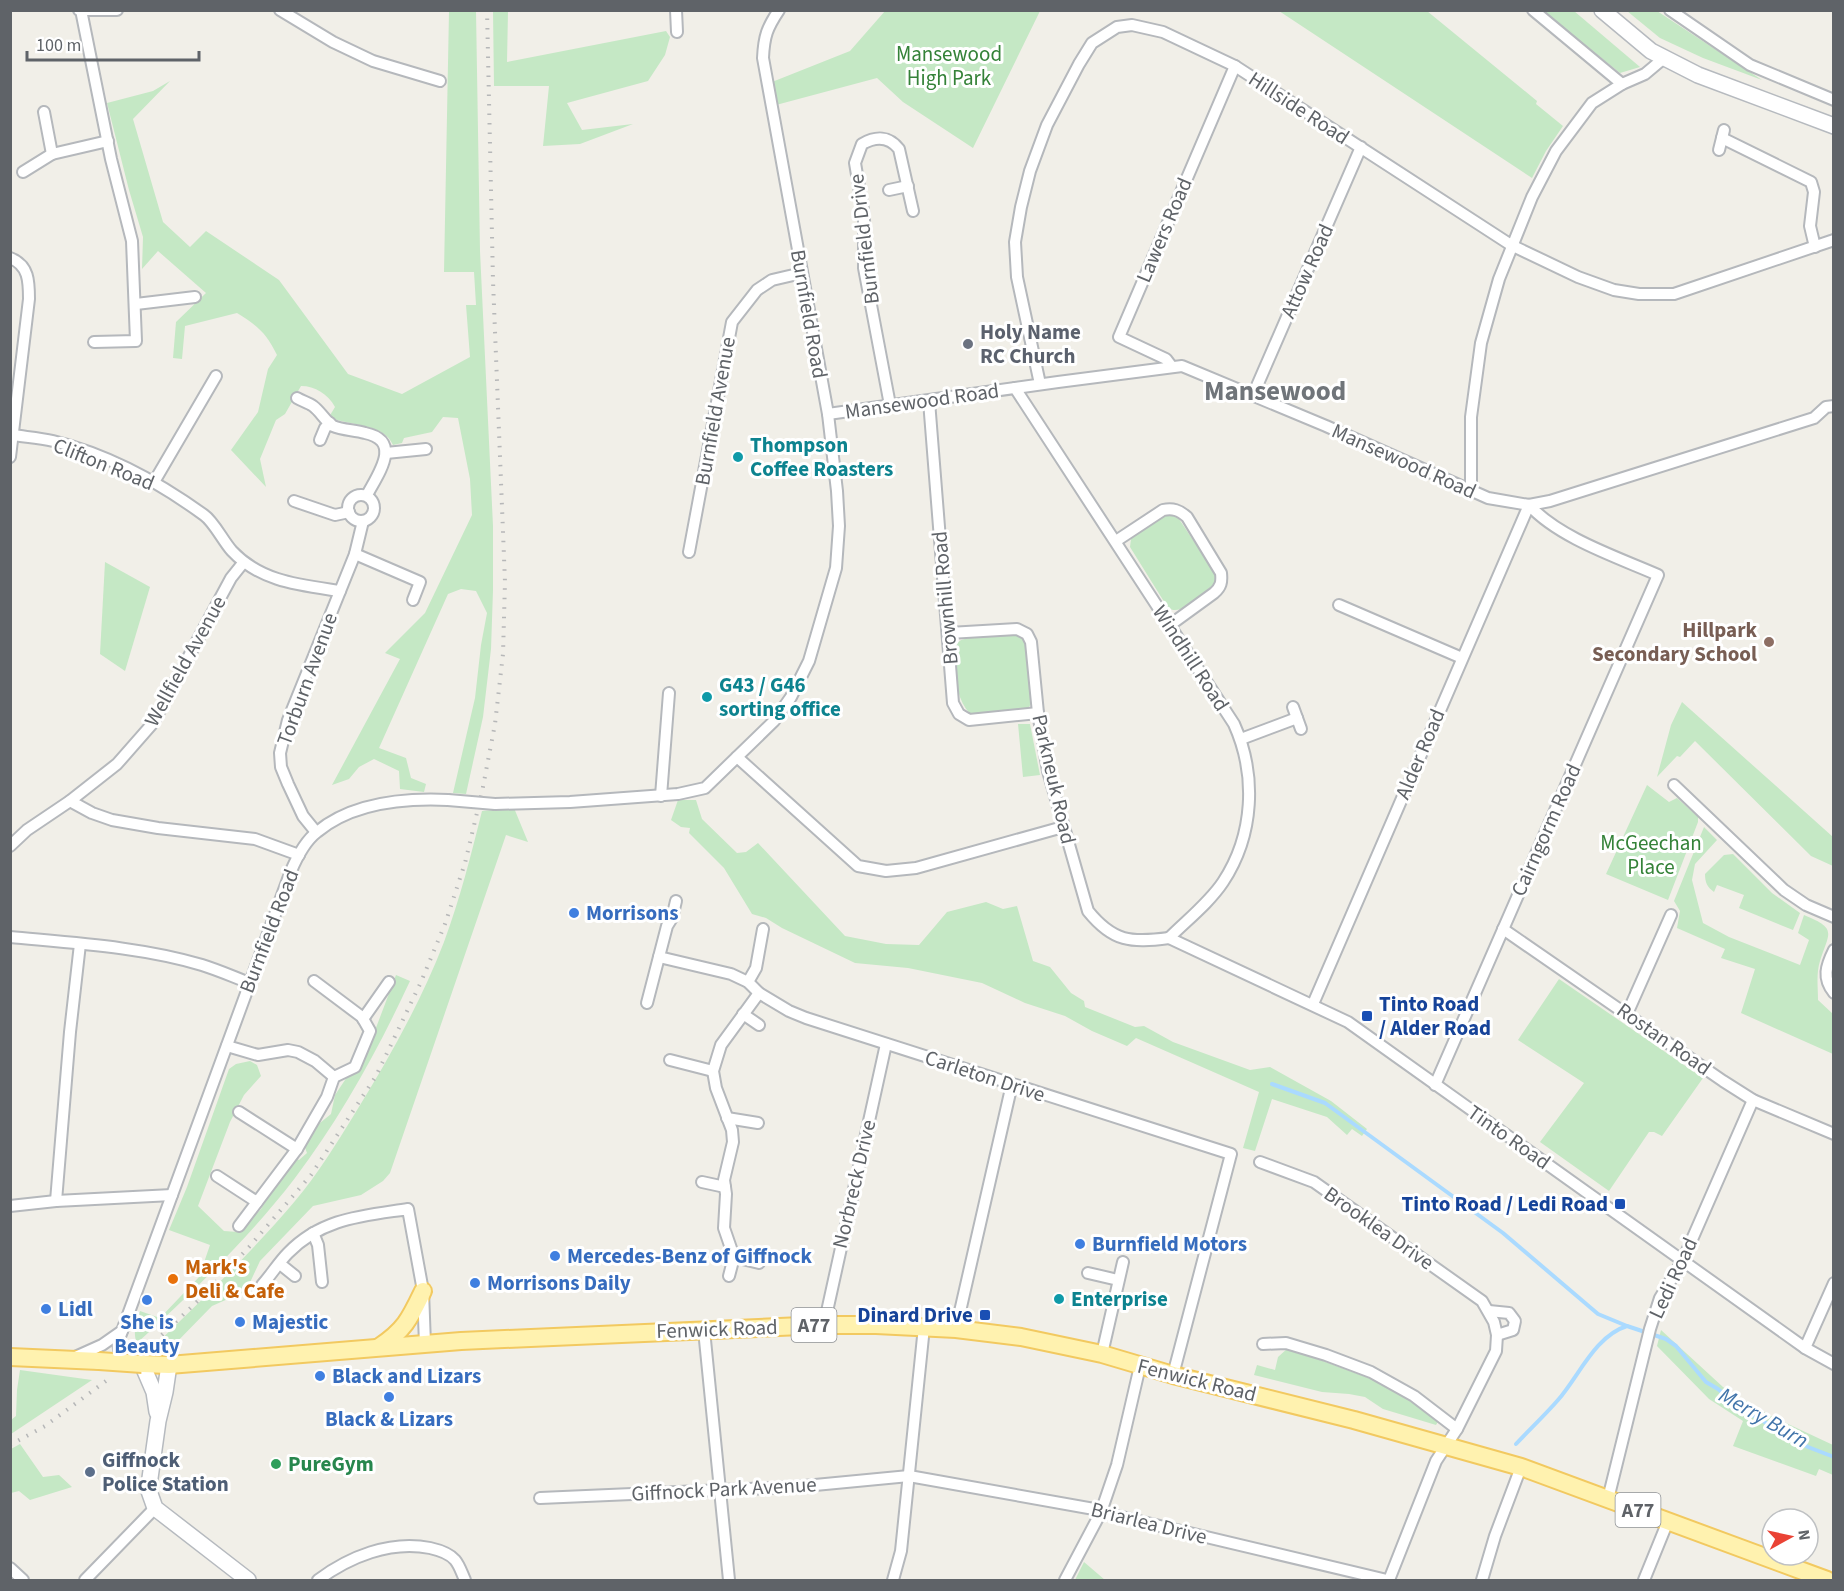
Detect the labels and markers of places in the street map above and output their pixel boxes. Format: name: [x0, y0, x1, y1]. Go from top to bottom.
place label: Holy Name RC Church: [980, 317, 1081, 371]
marker: Holy Name RC Church: [961, 337, 975, 351]
place label: Thompson Coffee Roasters: [750, 430, 893, 484]
marker: Thompson Coffee Roasters: [731, 450, 745, 464]
place label: Hillpark Secondary School: [1592, 615, 1757, 669]
marker: Hillpark Secondary School: [1762, 635, 1776, 649]
place label: G43 / G46 sorting office: [719, 670, 841, 724]
marker: G43 / G46 sorting office: [700, 690, 714, 704]
place label: Morrisons: [586, 898, 678, 928]
marker: Morrisons: [567, 906, 581, 920]
place label: Tinto Road / Alder Road: [1379, 989, 1491, 1043]
marker: Tinto Road / Alder Road: [1360, 1009, 1374, 1023]
place label: Tinto Road / Ledi Road: [1402, 1189, 1608, 1219]
marker: Tinto Road / Ledi Road: [1613, 1197, 1627, 1211]
place label: Burnfield Motors: [1092, 1229, 1247, 1259]
marker: Burnfield Motors: [1073, 1237, 1087, 1251]
place label: Mercedes-Benz of Giffnock: [567, 1241, 812, 1271]
marker: Mercedes-Benz of Giffnock: [548, 1249, 562, 1263]
place label: Mark's Deli & Cafe: [185, 1252, 285, 1306]
place label: Morrisons Daily: [487, 1268, 631, 1298]
marker: Mark's Deli & Cafe: [166, 1272, 180, 1286]
marker: Morrisons Daily: [468, 1276, 482, 1290]
place label: Enterprise: [1071, 1284, 1168, 1314]
marker: Enterprise: [1052, 1292, 1066, 1306]
marker: She is Beauty: [140, 1293, 154, 1307]
place label: Lidl: [58, 1294, 93, 1324]
place label: Dinard Drive: [857, 1300, 973, 1330]
marker: Lidl: [39, 1302, 53, 1316]
place label: She is Beauty: [114, 1307, 180, 1361]
place label: Majestic: [252, 1307, 329, 1337]
marker: Dinard Drive: [978, 1308, 992, 1322]
marker: Majestic: [233, 1315, 247, 1329]
place label: Black and Lizars: [332, 1361, 481, 1391]
marker: Black and Lizars: [313, 1369, 327, 1383]
marker: Black & Lizars: [382, 1390, 396, 1404]
place label: Black & Lizars: [325, 1404, 453, 1434]
place label: Giffnock Police Station: [102, 1445, 229, 1499]
place label: PureGym: [288, 1449, 374, 1479]
marker: PureGym: [269, 1457, 283, 1471]
marker: Giffnock Police Station: [83, 1465, 97, 1479]

